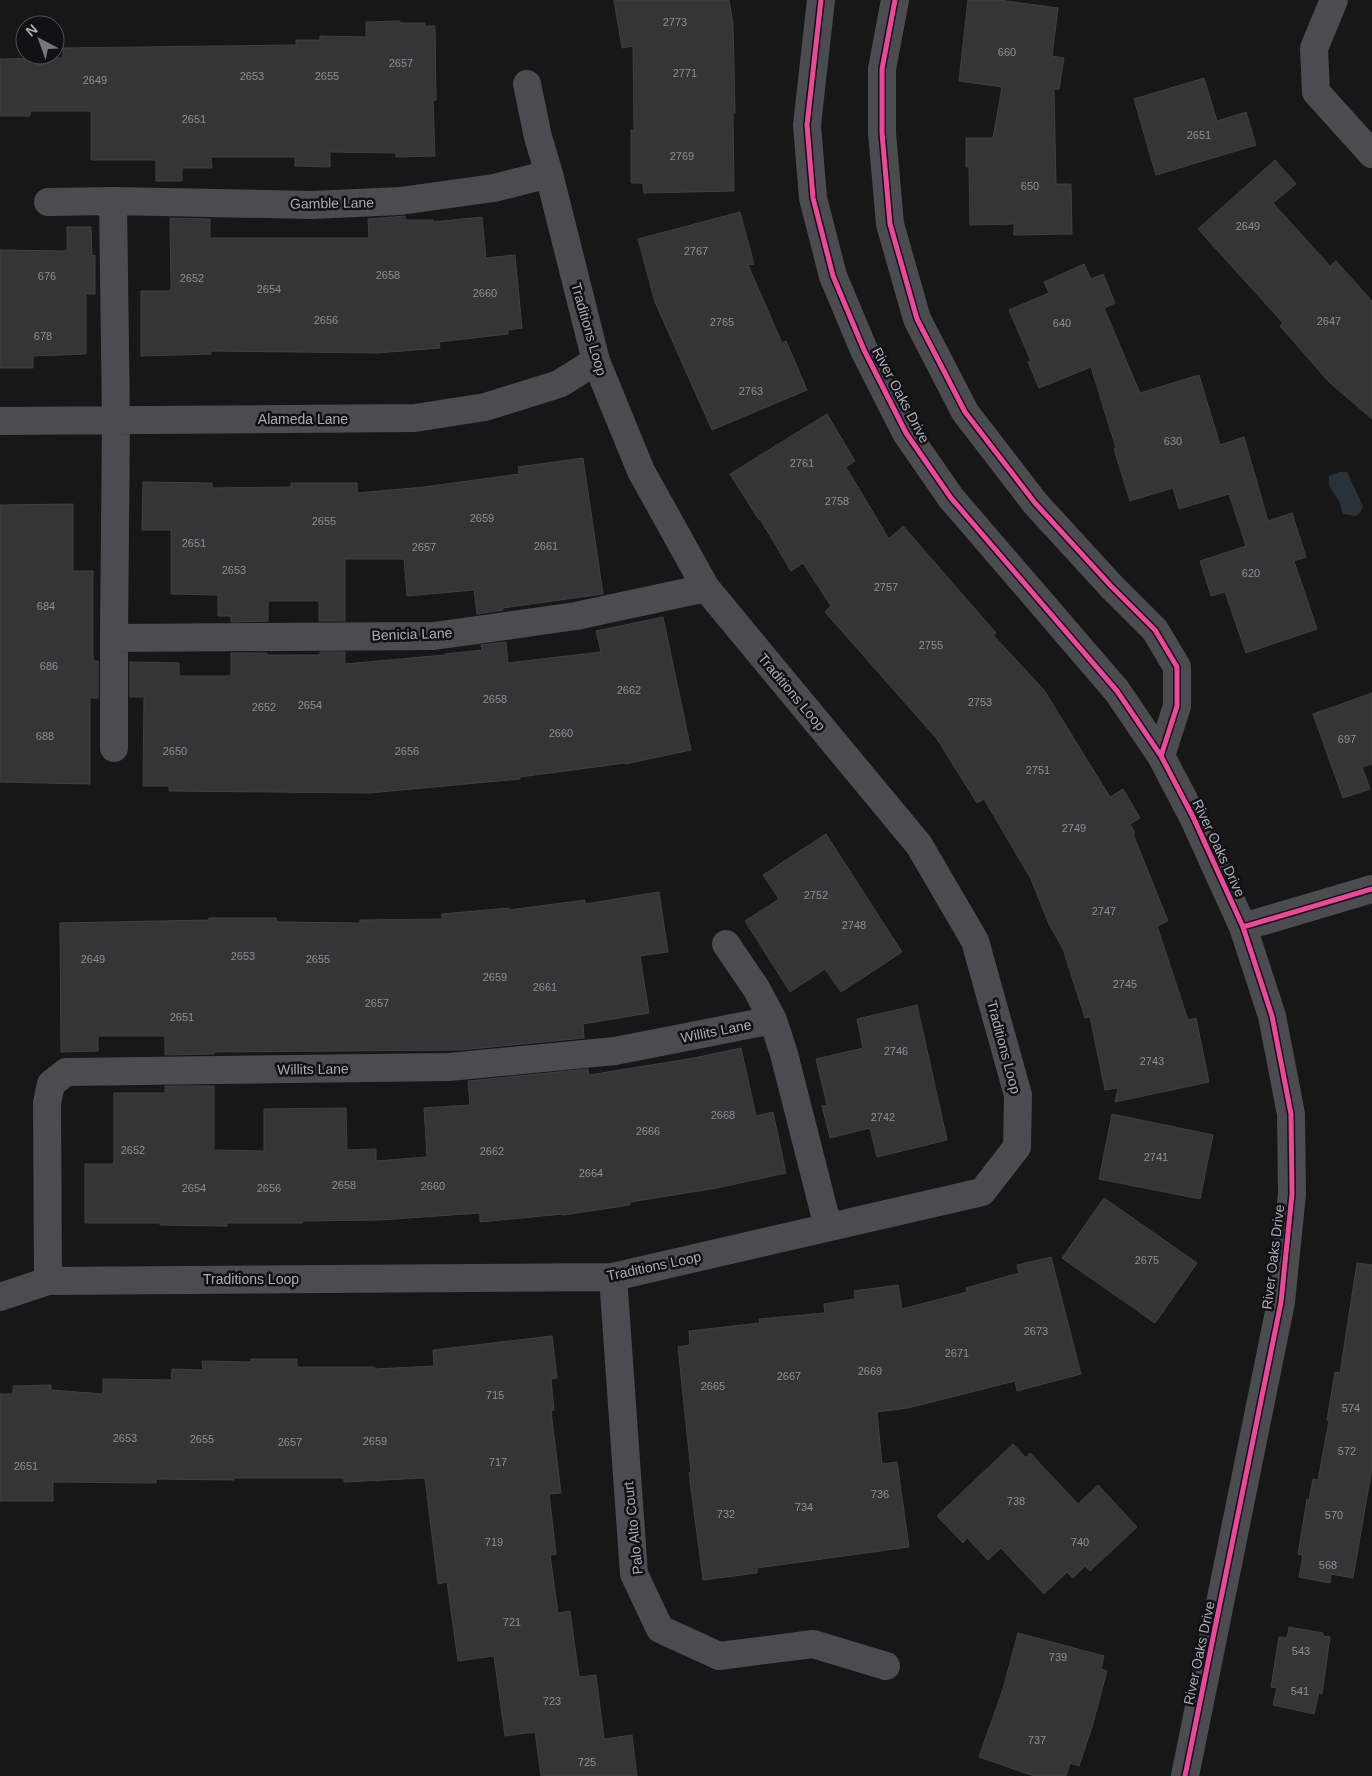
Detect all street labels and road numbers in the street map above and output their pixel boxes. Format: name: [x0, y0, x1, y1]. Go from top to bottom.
street label: Gamble Lane: [290, 194, 374, 212]
street label: Traditions Loop: [568, 281, 610, 378]
street label: River Oaks Drive: [869, 345, 933, 446]
street label: Alameda Lane: [258, 411, 348, 427]
street label: Benicia Lane: [371, 625, 453, 643]
street label: Traditions Loop: [755, 650, 829, 734]
street label: River Oaks Drive: [1189, 797, 1249, 900]
street label: Traditions Loop: [984, 999, 1024, 1096]
street label: Willits Lane: [679, 1016, 753, 1046]
street label: Willits Lane: [277, 1060, 349, 1078]
street label: River Oaks Drive: [1259, 1203, 1287, 1310]
street label: Traditions Loop: [605, 1248, 703, 1284]
street label: Traditions Loop: [203, 1271, 299, 1287]
street label: Palo Alto Court: [620, 1481, 646, 1575]
street label: River Oaks Drive: [1180, 1599, 1218, 1706]

